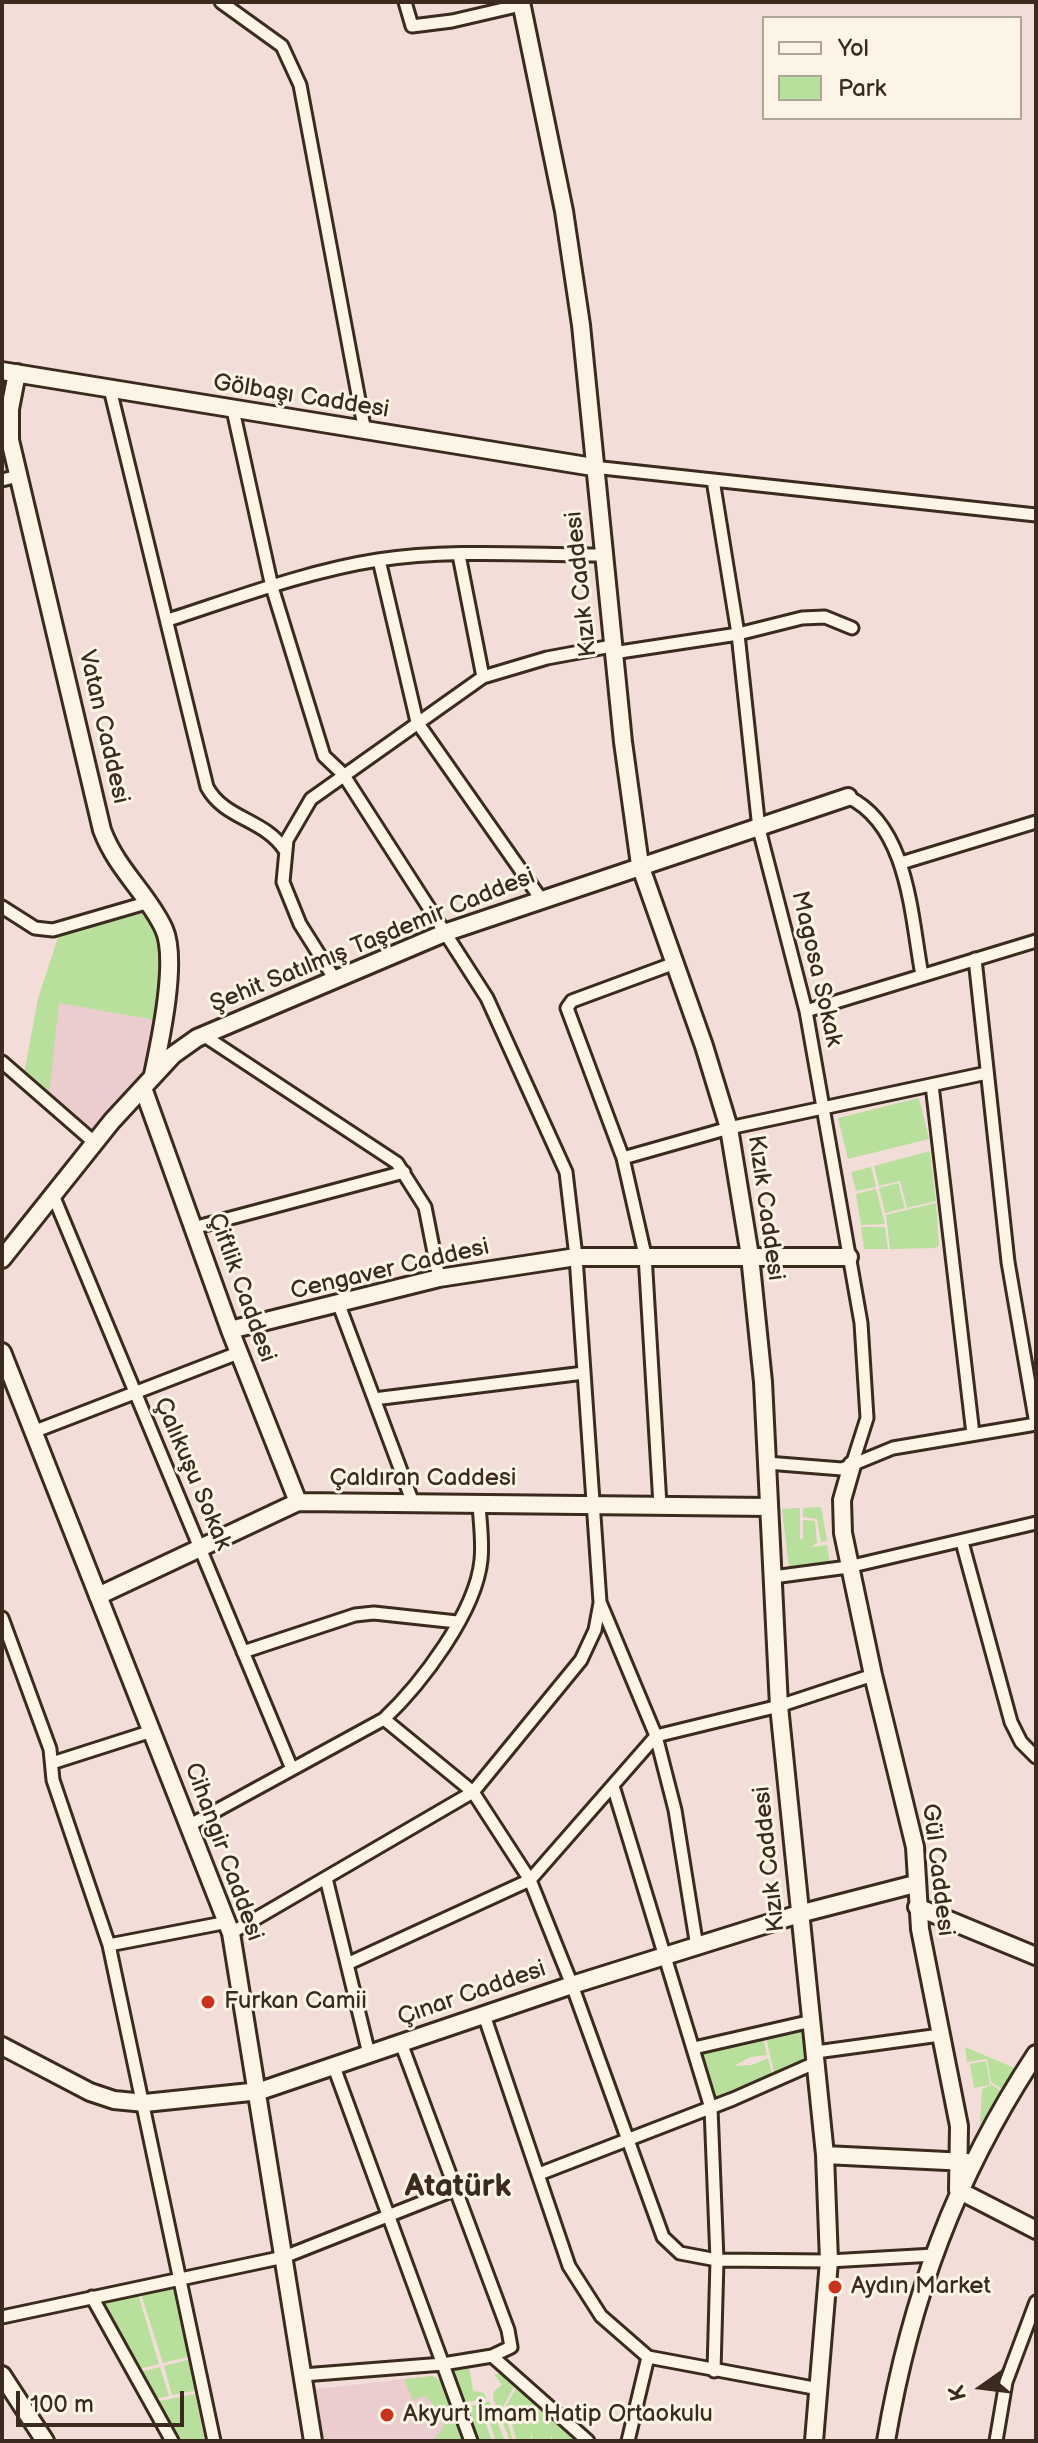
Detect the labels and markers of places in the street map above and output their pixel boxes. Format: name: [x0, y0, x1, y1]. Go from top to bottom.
place label: Furkan Camii: [224, 1988, 367, 2016]
marker: Furkan Camii: [199, 1993, 217, 2011]
place label: Aydın Market: [851, 2273, 991, 2301]
marker: Aydın Market: [826, 2278, 844, 2296]
place label: Akyurt İmam Hatip Ortaokulu: [403, 2401, 713, 2429]
marker: Akyurt İmam Hatip Ortaokulu: [378, 2406, 396, 2424]

